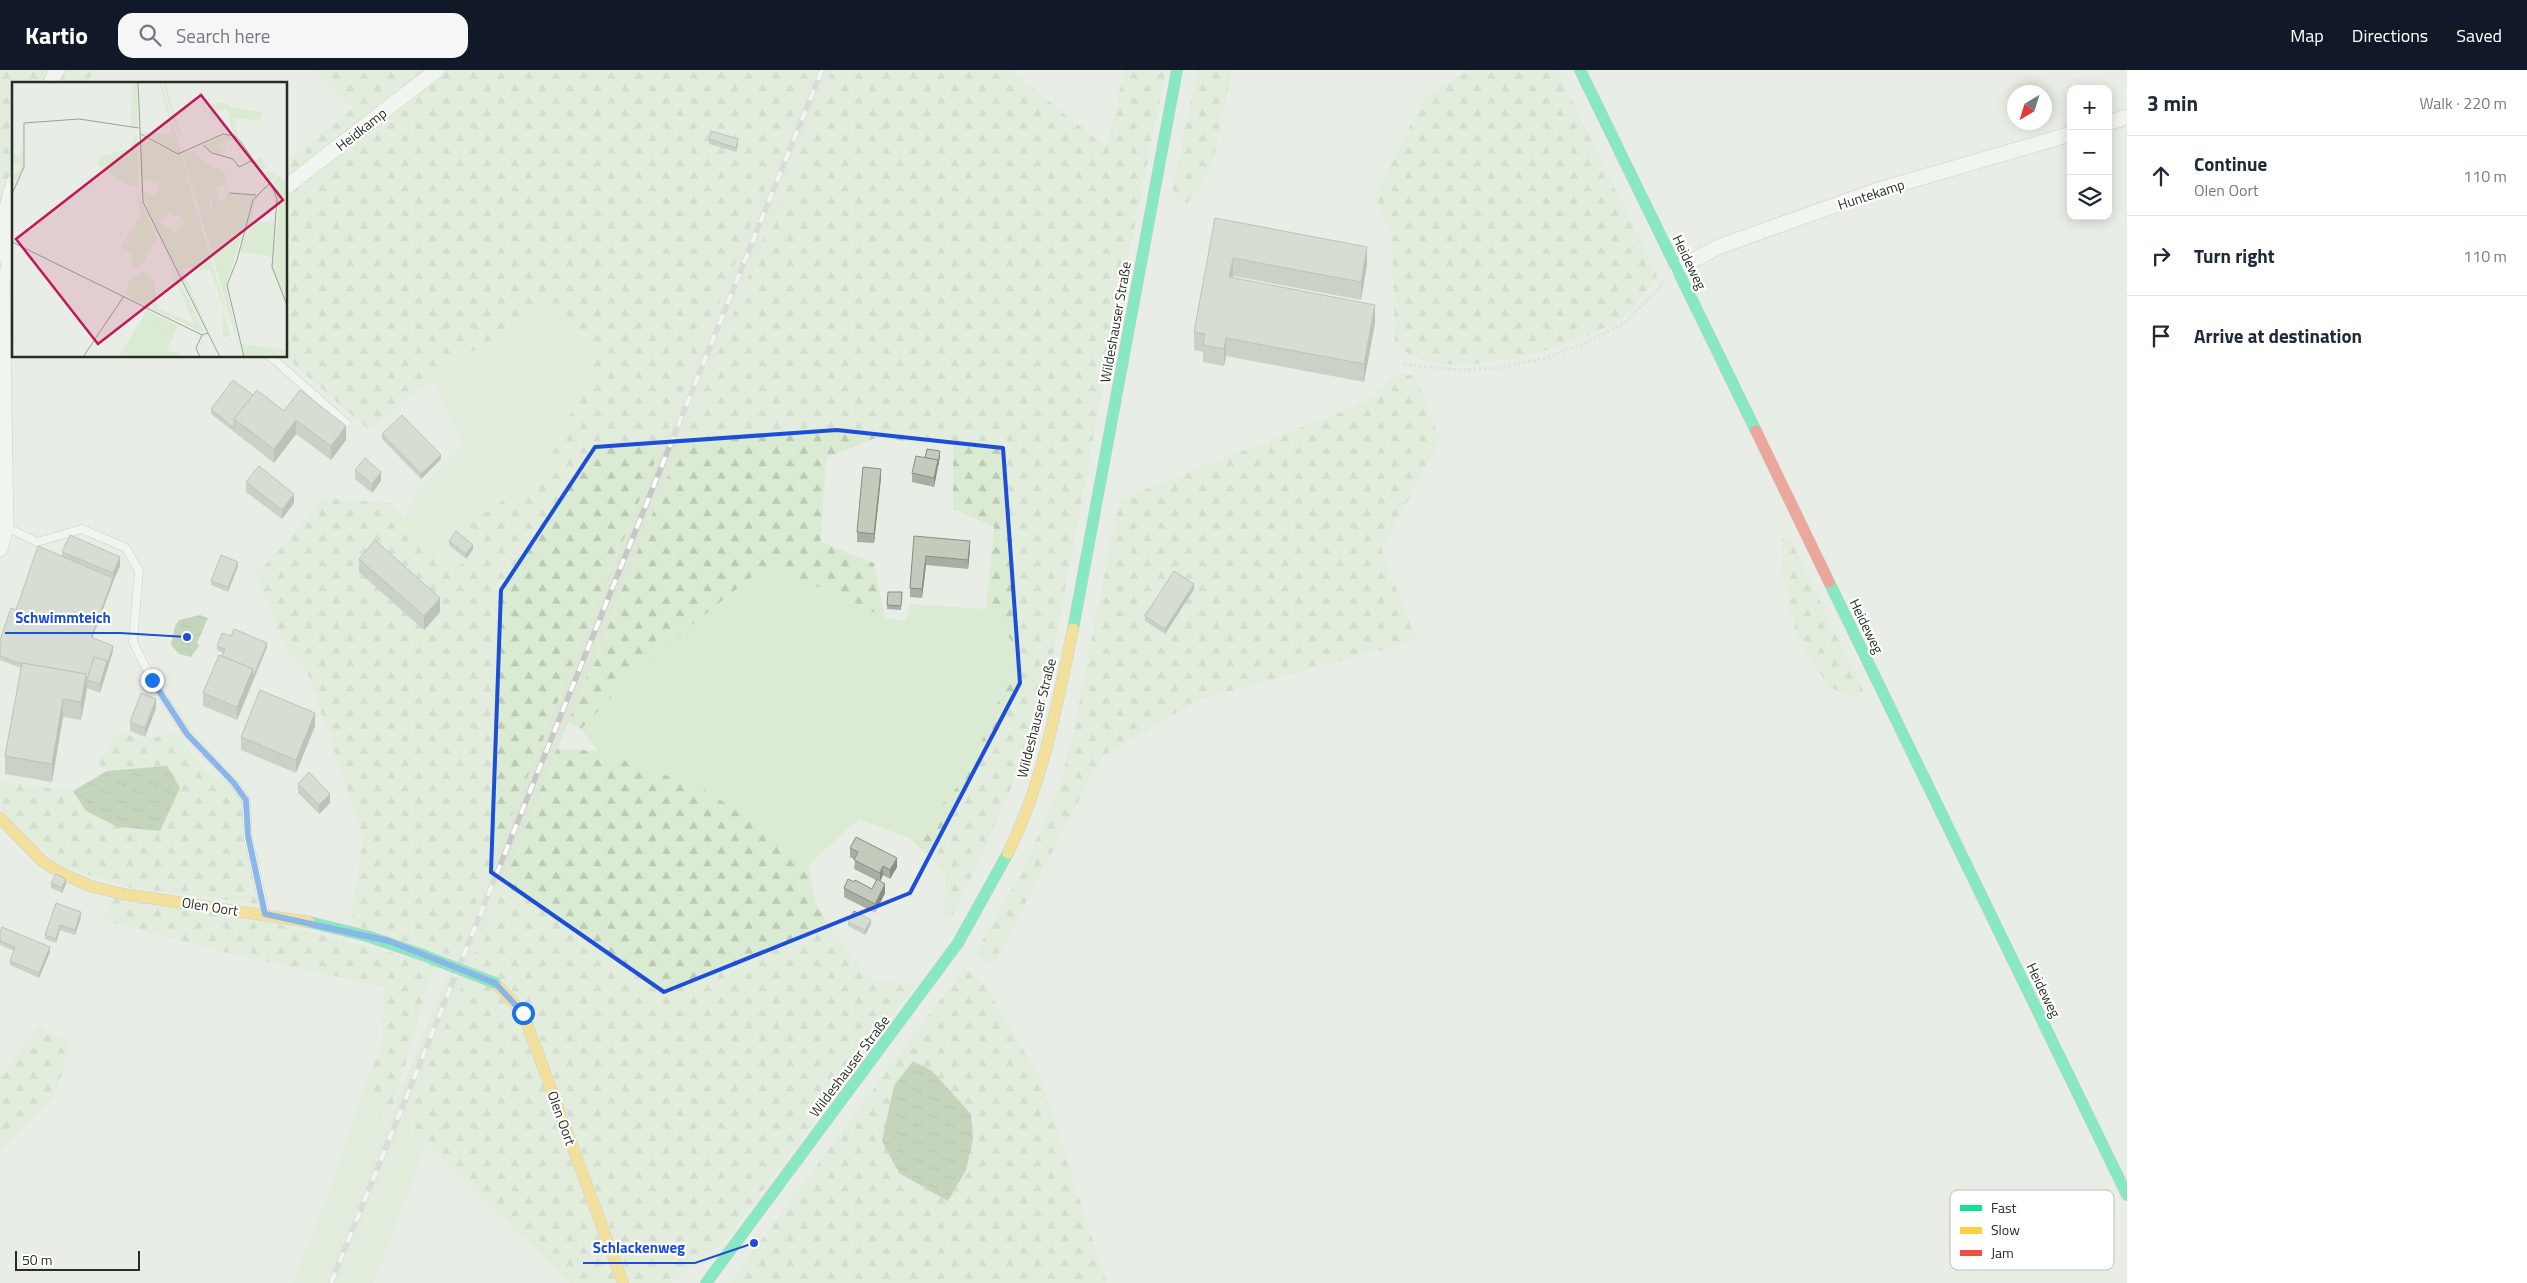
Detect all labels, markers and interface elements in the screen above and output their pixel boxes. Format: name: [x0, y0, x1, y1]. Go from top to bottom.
search box: [118, 13, 468, 58]
text: Kartio: [25, 17, 88, 53]
icon: search: [136, 21, 164, 49]
text: Search here: [176, 21, 270, 50]
text: Map: [2290, 22, 2324, 49]
text: Directions: [2352, 22, 2428, 49]
text: Saved: [2456, 22, 2502, 49]
inset map: [12, 82, 288, 358]
north arrow: [2007, 85, 2052, 130]
map controls: [2067, 85, 2112, 220]
button: +: [2067, 85, 2112, 130]
text: 3 min: [2147, 87, 2198, 119]
text: Walk · 220 m: [2419, 91, 2507, 115]
street label: Heidkamp: [331, 102, 391, 156]
button: −: [2067, 130, 2112, 175]
text: Continue: [2194, 149, 2267, 178]
icon: ahead: [2147, 162, 2175, 190]
text: 110 m: [2463, 164, 2507, 188]
street label: Huntekamp: [1835, 173, 1907, 215]
button: layers: [2067, 175, 2112, 220]
text: Olen Oort: [2194, 178, 2259, 202]
street label: Heideweg: [1668, 231, 1712, 293]
text: Turn right: [2194, 241, 2275, 270]
icon: right: [2147, 242, 2175, 270]
text: 110 m: [2463, 244, 2507, 268]
street label: Wildeshauser Straße: [1094, 260, 1136, 384]
text: Arrive at destination: [2194, 321, 2362, 350]
icon: arrive: [2147, 322, 2175, 350]
street label: Heideweg: [1845, 595, 1889, 657]
callout: Schwimmteich: [5, 603, 120, 633]
text: Schwimmteich: [15, 606, 111, 629]
street label: Wildeshauser Straße: [1011, 656, 1061, 780]
route end: [141, 669, 164, 692]
street label: Olen Oort: [180, 891, 240, 921]
street label: Heideweg: [2022, 959, 2066, 1021]
route start: [512, 1002, 535, 1025]
street label: Wildeshauser Straße: [804, 1011, 894, 1121]
street label: Olen Oort: [542, 1088, 582, 1148]
legend: [1950, 1190, 2114, 1270]
text: Fast: [1991, 1197, 2016, 1218]
text: Slow: [1991, 1219, 2020, 1240]
callout: Schlackenweg: [583, 1233, 695, 1263]
text: Schlackenweg: [593, 1236, 685, 1259]
text: Jam: [1991, 1242, 2014, 1263]
scale bar: [15, 1248, 140, 1271]
text: 50 m: [22, 1249, 52, 1270]

